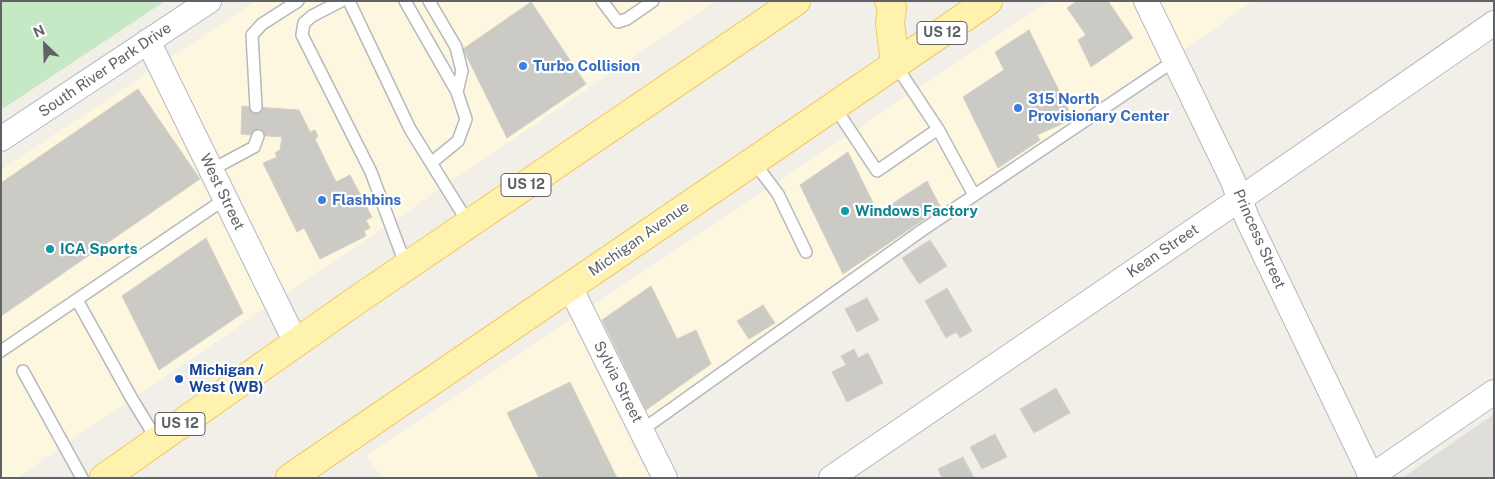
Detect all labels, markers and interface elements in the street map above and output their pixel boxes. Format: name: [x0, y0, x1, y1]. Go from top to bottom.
street label: South River Park Drive: [35, 19, 175, 121]
north arrow: [20, 20, 70, 70]
text: N: [31, 22, 47, 41]
road number: US 12: [917, 22, 967, 44]
place label: Turbo Collision: [533, 57, 640, 75]
marker: Turbo Collision: [517, 60, 529, 72]
place label: 315 North Provisionary Center: [1028, 90, 1169, 125]
marker: 315 North Provisionary Center: [1012, 102, 1024, 114]
street label: West Street: [196, 151, 248, 233]
road number: US 12: [501, 174, 551, 196]
street label: Princess Street: [1229, 186, 1289, 292]
place label: Flashbins: [332, 191, 401, 209]
marker: Flashbins: [316, 194, 328, 206]
street label: Michigan Avenue: [585, 198, 693, 280]
place label: Windows Factory: [855, 202, 978, 220]
marker: Windows Factory: [839, 205, 851, 217]
street label: Kean Street: [1124, 220, 1202, 282]
place label: ICA Sports: [60, 240, 138, 258]
marker: ICA Sports: [44, 243, 56, 255]
street label: Sylvia Street: [590, 338, 646, 426]
place label: Michigan / West (WB): [189, 361, 264, 396]
marker: Michigan / West (WB): [173, 373, 185, 385]
road number: US 12: [155, 412, 205, 436]

